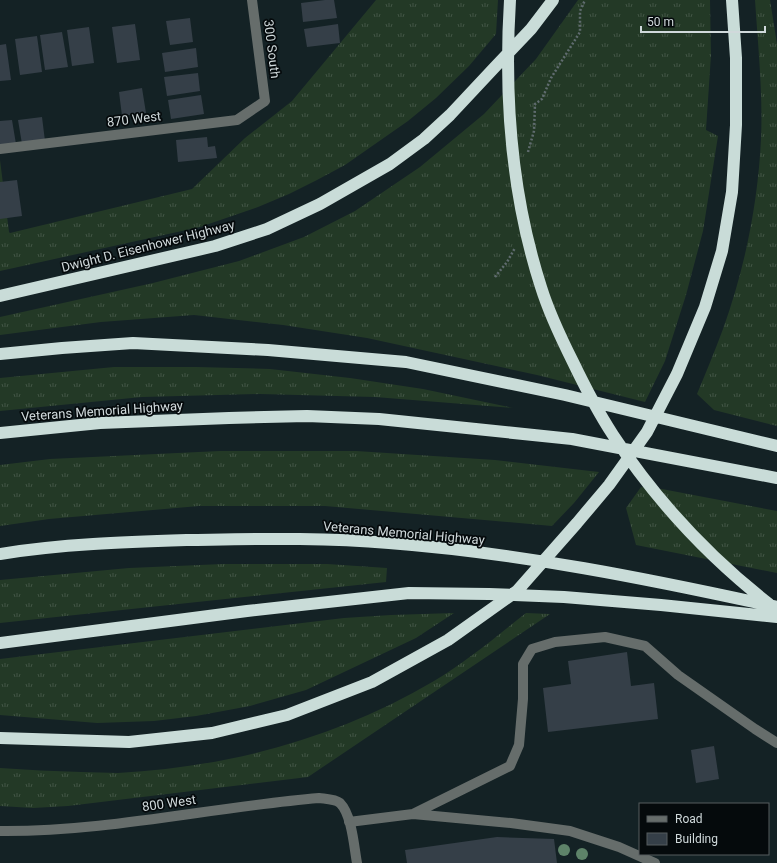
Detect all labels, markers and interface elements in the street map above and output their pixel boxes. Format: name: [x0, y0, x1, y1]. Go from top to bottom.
scale bar: [641, 8, 765, 34]
text: 50 m: [647, 15, 674, 29]
street label: 300 South: [261, 19, 283, 79]
street label: 870 West: [106, 108, 162, 130]
street label: Dwight D. Eisenhower Highway: [60, 217, 236, 275]
street label: Veterans Memorial Highway: [21, 398, 183, 424]
street label: Veterans Memorial Highway: [323, 518, 485, 548]
street label: 800 West: [141, 792, 197, 814]
legend: [639, 803, 769, 855]
text: Road: [675, 812, 703, 826]
text: Building: [675, 832, 718, 846]

